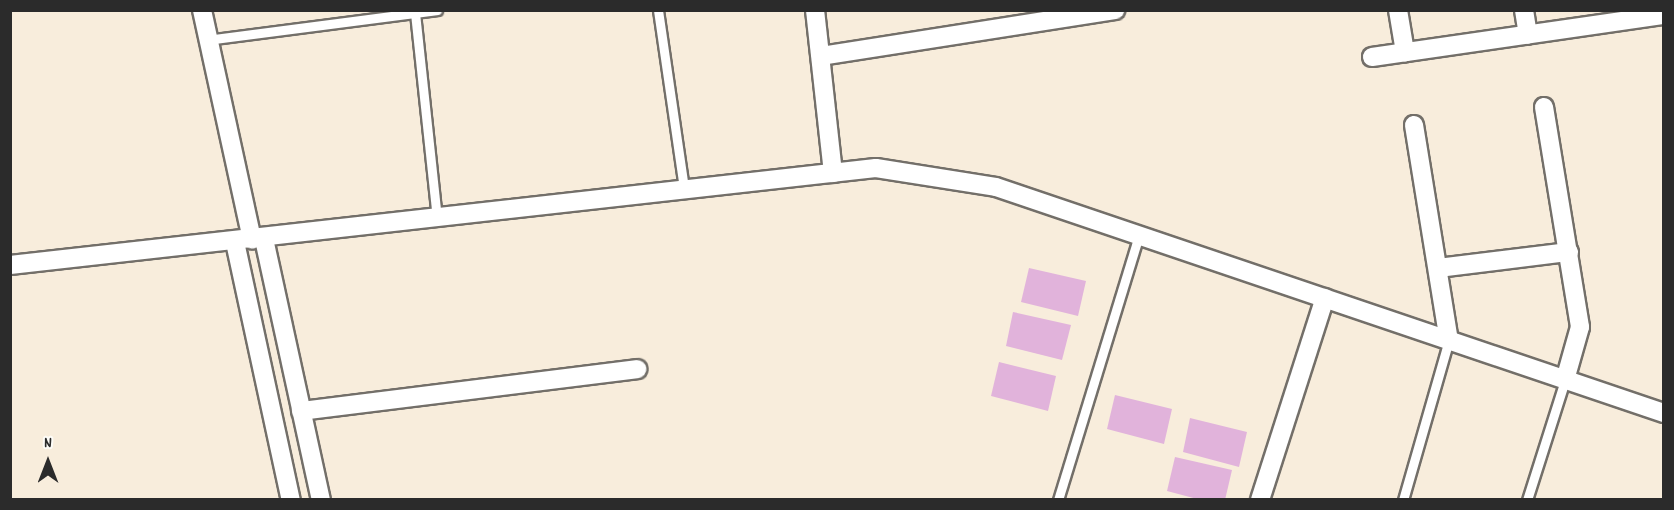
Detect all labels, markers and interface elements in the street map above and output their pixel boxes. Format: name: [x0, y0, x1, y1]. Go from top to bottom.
north arrow: [18, 432, 78, 492]
text: N: [44, 432, 52, 455]

